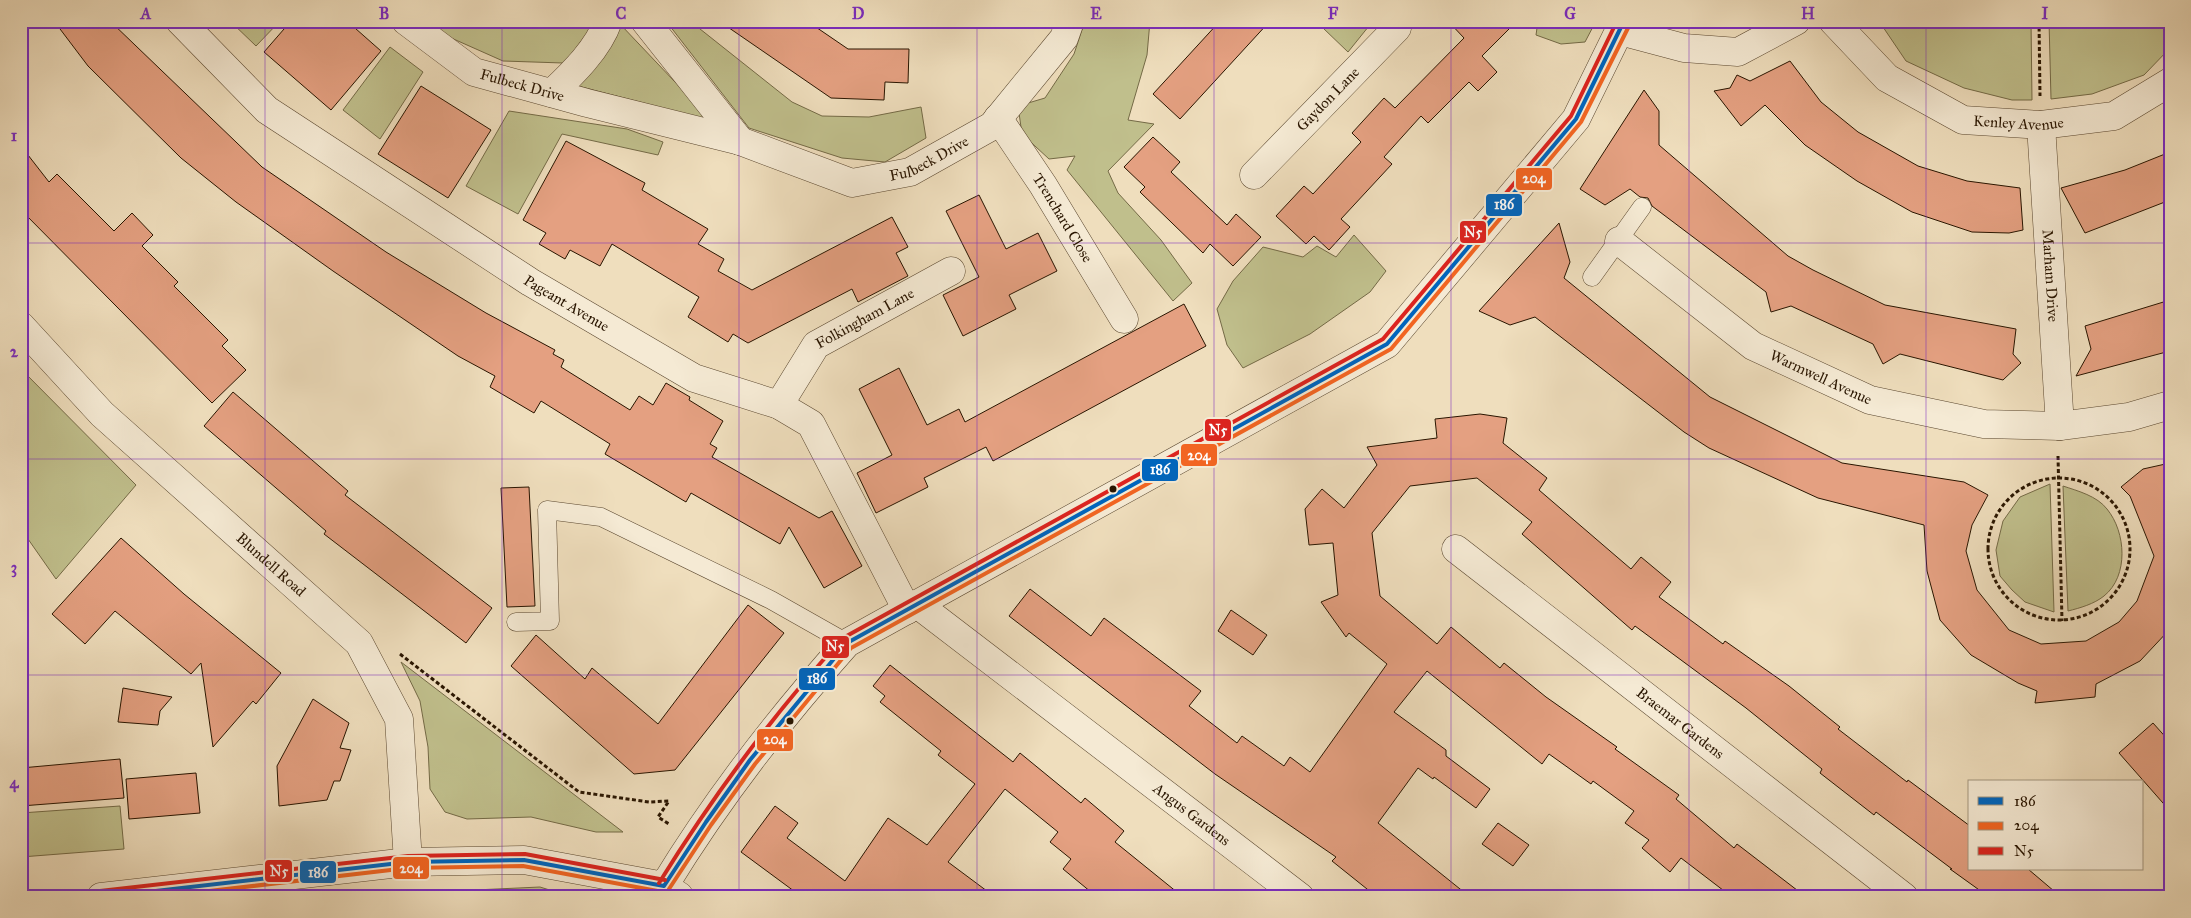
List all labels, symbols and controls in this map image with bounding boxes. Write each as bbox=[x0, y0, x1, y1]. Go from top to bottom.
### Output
text: A bbox=[140, 4, 152, 23]
text: B bbox=[379, 4, 389, 23]
text: C bbox=[616, 4, 627, 23]
text: D bbox=[852, 4, 865, 23]
text: E bbox=[1090, 4, 1102, 23]
text: F bbox=[1328, 4, 1339, 23]
text: G bbox=[1564, 4, 1576, 23]
text: H bbox=[1801, 4, 1815, 23]
text: I bbox=[2042, 4, 2049, 23]
street label: Gaydon Lane bbox=[1293, 63, 1363, 135]
street label: Fulbeck Drive bbox=[478, 65, 566, 105]
street label: Kenley Avenue bbox=[1973, 112, 2065, 134]
text: 1 bbox=[11, 126, 18, 145]
street label: Fulbeck Drive bbox=[888, 132, 972, 185]
line badge: 204 bbox=[1515, 167, 1553, 191]
street label: Trenchard Close bbox=[1029, 170, 1097, 266]
text: 204 bbox=[1523, 170, 1547, 188]
line badge: 186 bbox=[1485, 193, 1523, 217]
text: 186 bbox=[1494, 196, 1515, 213]
line badge: N5 bbox=[1459, 220, 1487, 244]
text: N5 bbox=[1464, 224, 1483, 241]
street label: Marham Drive bbox=[2039, 229, 2062, 322]
street label: Pageant Avenue bbox=[520, 271, 612, 335]
street label: Folkingham Lane bbox=[812, 284, 917, 353]
text: 2 bbox=[10, 342, 19, 361]
street label: Warmwell Avenue bbox=[1767, 346, 1875, 409]
line badge: N5 bbox=[1204, 418, 1232, 442]
text: N5 bbox=[1209, 422, 1228, 439]
line badge: 204 bbox=[1180, 443, 1218, 467]
text: 204 bbox=[1188, 447, 1212, 465]
line badge: 186 bbox=[1141, 458, 1179, 482]
text: 186 bbox=[1150, 461, 1171, 478]
unlabelled marker bbox=[1108, 484, 1118, 494]
street label: Blundell Road bbox=[233, 529, 310, 601]
text: 3 bbox=[11, 558, 17, 578]
line badge: N5 bbox=[821, 635, 850, 659]
text: N5 bbox=[826, 638, 845, 655]
line badge: 186 bbox=[798, 667, 836, 691]
text: 186 bbox=[807, 670, 828, 687]
street label: Braemar Gardens bbox=[1633, 684, 1728, 763]
unlabelled marker bbox=[785, 716, 795, 726]
line badge: 204 bbox=[756, 728, 794, 752]
text: 204 bbox=[764, 731, 788, 749]
text: 4 bbox=[10, 773, 20, 793]
street label: Angus Gardens bbox=[1149, 778, 1234, 849]
legend bbox=[1968, 780, 2144, 870]
text: 186 bbox=[2014, 792, 2037, 810]
text: 204 bbox=[2014, 816, 2039, 834]
text: N5 bbox=[2014, 842, 2034, 860]
line badge: 204 bbox=[392, 856, 430, 880]
line badge: N5 bbox=[264, 859, 293, 883]
line badge: 186 bbox=[299, 860, 337, 884]
text: 204 bbox=[400, 860, 424, 878]
text: N5 bbox=[270, 863, 289, 880]
text: 186 bbox=[308, 864, 329, 881]

